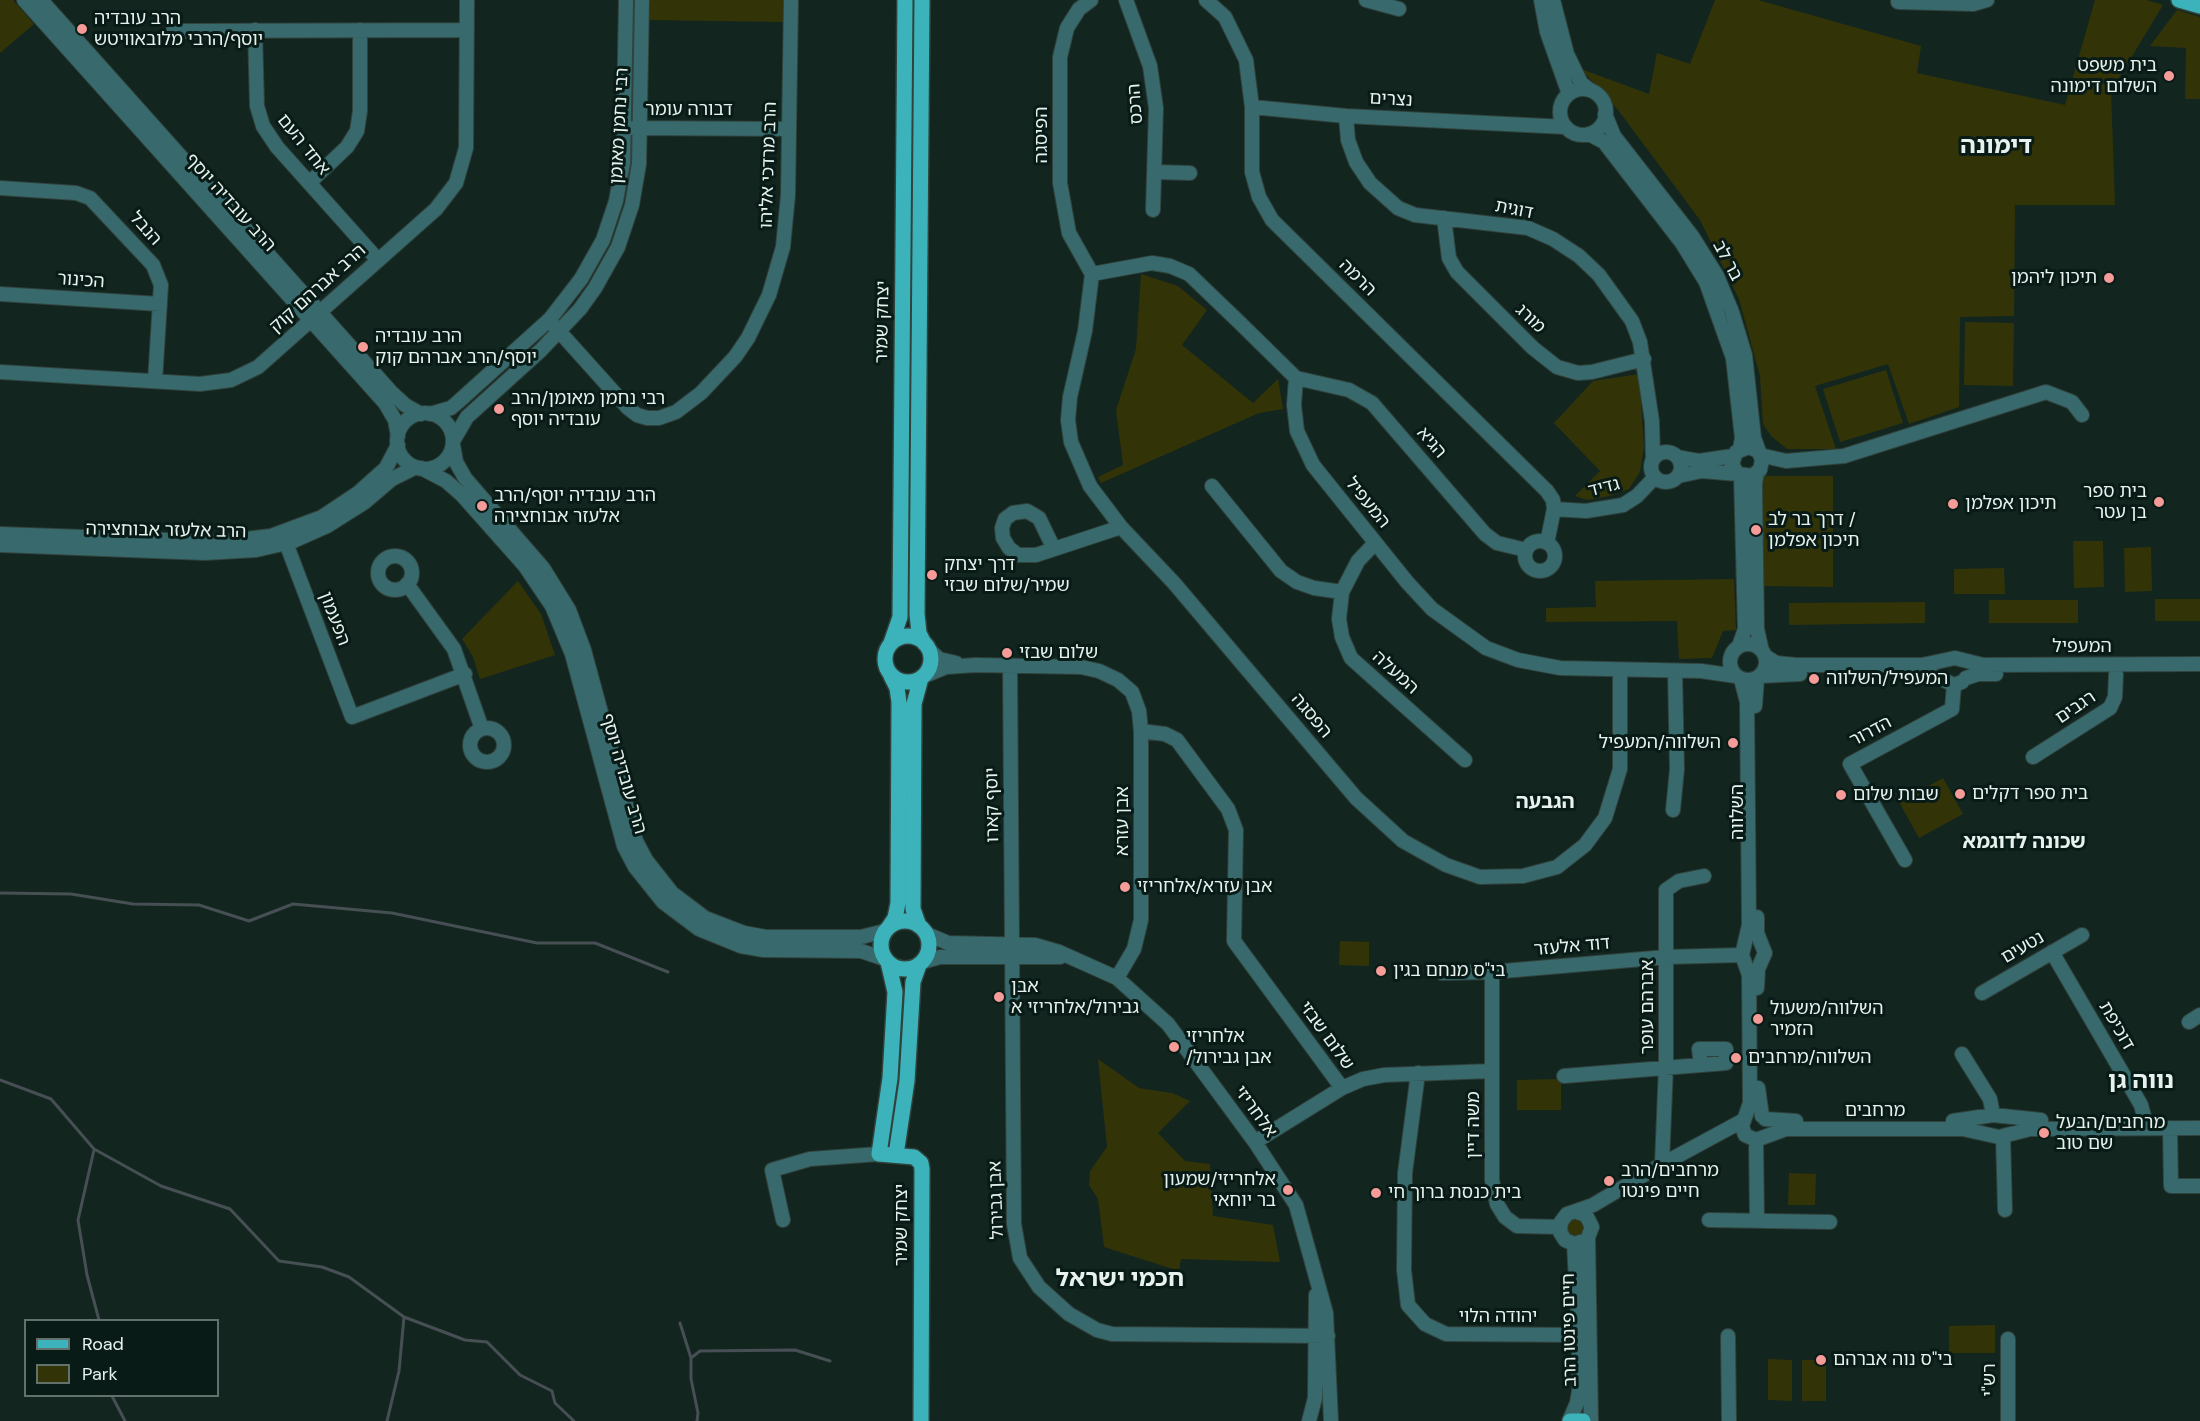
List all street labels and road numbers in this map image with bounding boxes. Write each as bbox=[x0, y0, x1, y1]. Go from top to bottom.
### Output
street label: רבי נחמן מאומן bbox=[606, 67, 634, 185]
street label: הרכס bbox=[1124, 83, 1148, 125]
street label: נצרים bbox=[1369, 88, 1413, 112]
street label: דבורה עומר bbox=[645, 99, 733, 121]
street label: הרב מרדכי אליהו bbox=[756, 101, 782, 229]
street label: הפיסגה bbox=[1031, 107, 1053, 163]
street label: אחד העם bbox=[272, 110, 334, 180]
street label: הרב עובדיה יוסף bbox=[180, 149, 280, 257]
street label: דוגית bbox=[1493, 196, 1535, 224]
street label: הנבל bbox=[124, 208, 166, 250]
street label: בר לב bbox=[1707, 237, 1747, 285]
street label: הרב אברהם קוק bbox=[265, 240, 371, 338]
street label: הרמה bbox=[1334, 255, 1380, 301]
street label: הכינור bbox=[57, 269, 105, 293]
street label: יצחק שמיר bbox=[871, 280, 895, 364]
street label: מורג bbox=[1510, 300, 1550, 338]
street label: הגיא bbox=[1412, 423, 1450, 463]
street label: המעפיל bbox=[1340, 473, 1394, 533]
street label: גדיד bbox=[1586, 474, 1622, 502]
street label: הרב אלעזר אבוחצירה bbox=[85, 519, 247, 543]
street label: הפעמון bbox=[314, 589, 354, 649]
street label: המעפיל bbox=[2052, 636, 2112, 658]
street label: המעלה bbox=[1368, 647, 1422, 699]
street label: רגבים bbox=[2052, 687, 2100, 729]
street label: הפסגה bbox=[1286, 689, 1336, 743]
street label: הרב עובדיה יוסף bbox=[595, 711, 651, 837]
street label: הדרור bbox=[1846, 712, 1896, 752]
street label: יוסף קארו bbox=[982, 767, 1004, 843]
street label: השלווה bbox=[1727, 784, 1749, 840]
street label: אבן עזרא bbox=[1112, 786, 1134, 856]
street label: נטעים bbox=[1998, 927, 2048, 969]
street label: דוד אלעזר bbox=[1533, 933, 1611, 961]
street label: אברהם עופר bbox=[1637, 960, 1659, 1054]
street label: שלום שבזי bbox=[1294, 998, 1358, 1074]
street label: דוכיפת bbox=[2094, 998, 2138, 1054]
street label: אלחריזי bbox=[1229, 1082, 1281, 1142]
street label: משה דיין bbox=[1463, 1091, 1485, 1159]
street label: מרחבים bbox=[1845, 1100, 1905, 1122]
street label: אבן גבירול bbox=[985, 1160, 1009, 1240]
street label: יצחק שמיר bbox=[891, 1184, 913, 1266]
street label: חיים פינטו הרב bbox=[1558, 1273, 1582, 1387]
street label: יהודה הלוי bbox=[1459, 1306, 1537, 1328]
street label: רש"י bbox=[1979, 1363, 2001, 1397]

